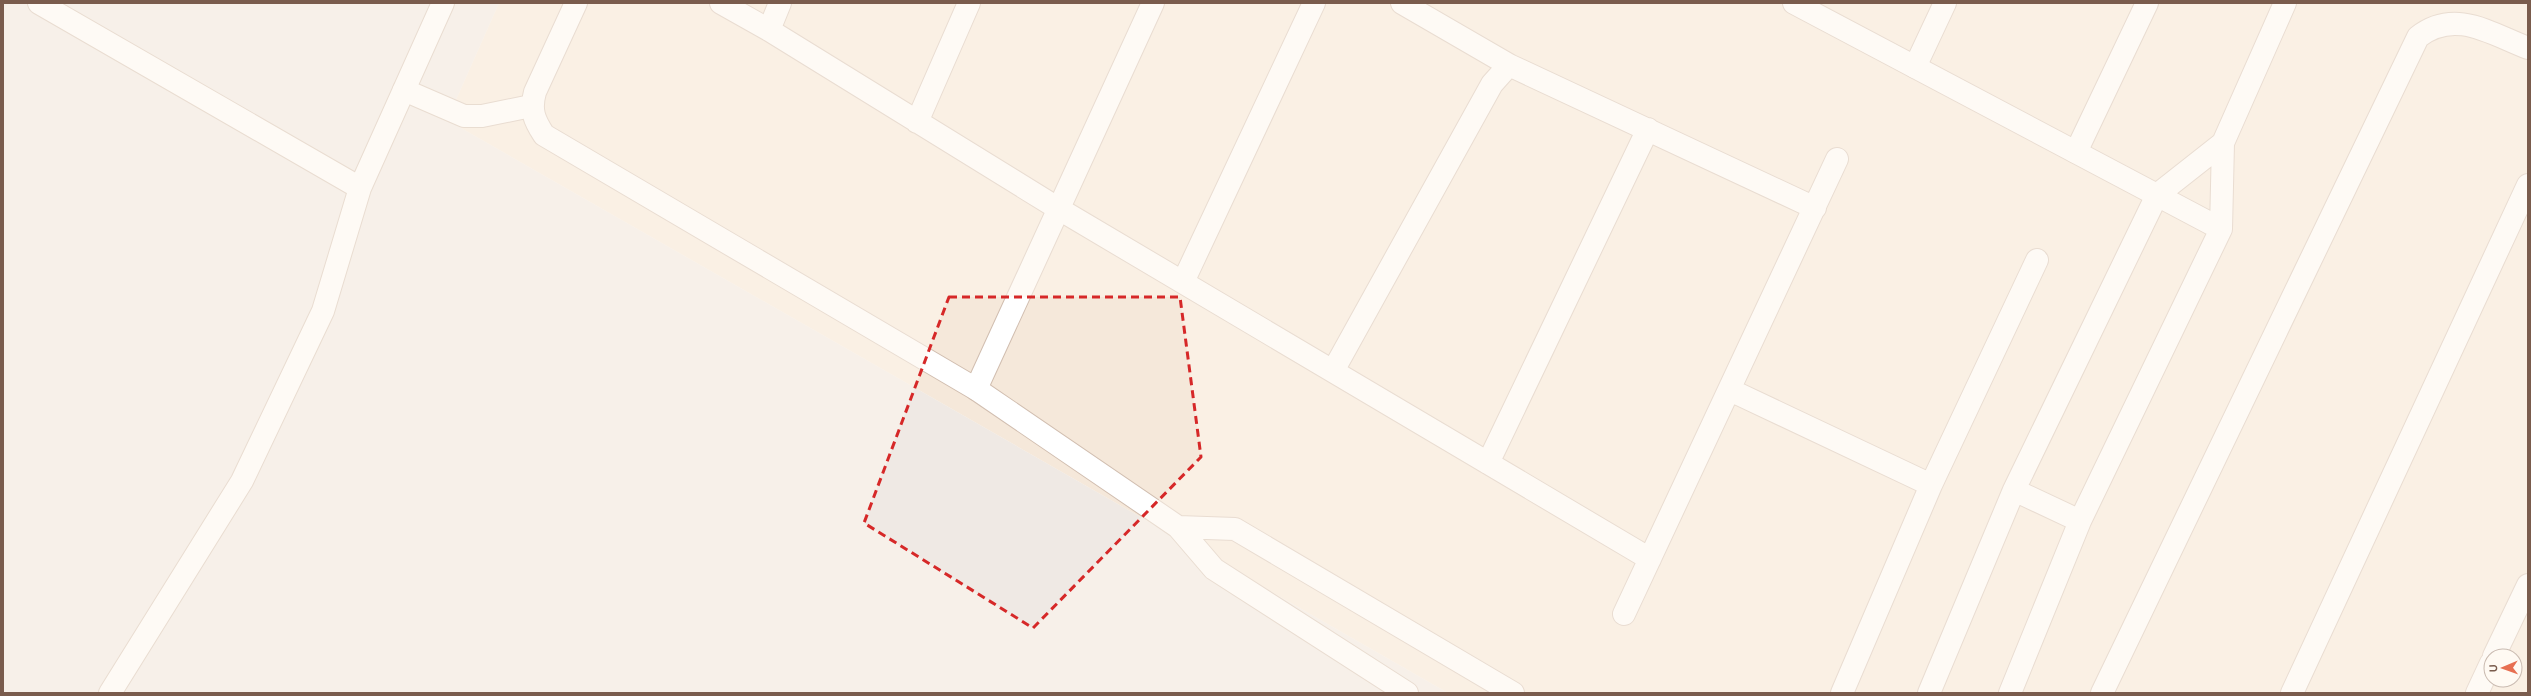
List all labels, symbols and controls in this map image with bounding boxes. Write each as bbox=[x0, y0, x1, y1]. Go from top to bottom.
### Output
north arrow bbox=[2483, 648, 2523, 688]
text: U bbox=[2487, 664, 2500, 672]

